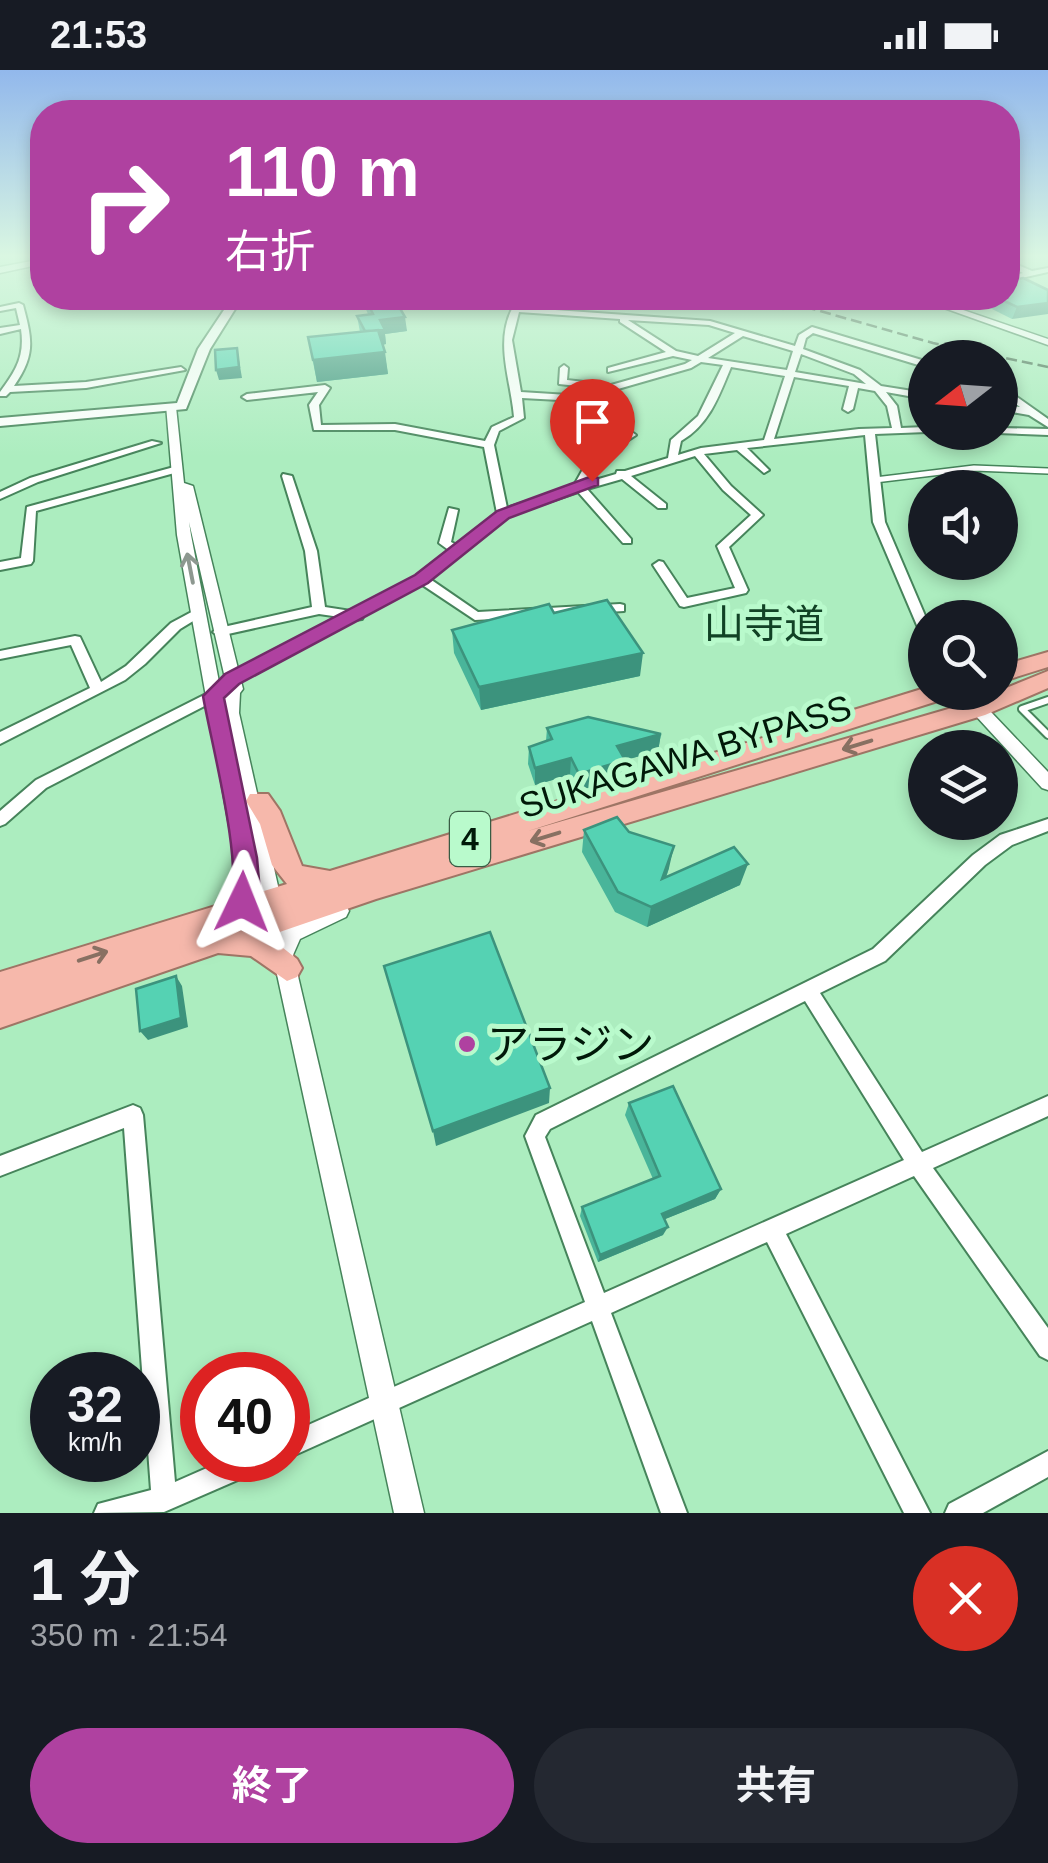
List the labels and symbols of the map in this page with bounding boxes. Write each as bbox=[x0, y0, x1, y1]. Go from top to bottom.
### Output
north arrow bbox=[908, 340, 1018, 450]
pin bbox=[550, 379, 635, 482]
one-way arrow bbox=[180, 553, 199, 585]
district label: 山寺道 bbox=[704, 602, 824, 646]
street label: SUKAGAWA BYPASS bbox=[514, 687, 856, 825]
one-way arrow bbox=[842, 737, 873, 755]
road number: 4 bbox=[450, 812, 490, 866]
one-way arrow bbox=[530, 829, 561, 847]
position arrow bbox=[190, 850, 294, 954]
one-way arrow bbox=[77, 946, 108, 964]
place label: アラジン bbox=[487, 1021, 654, 1068]
marker: アラジン bbox=[456, 1033, 478, 1055]
speed limit sign: 40 bbox=[180, 1352, 310, 1482]

